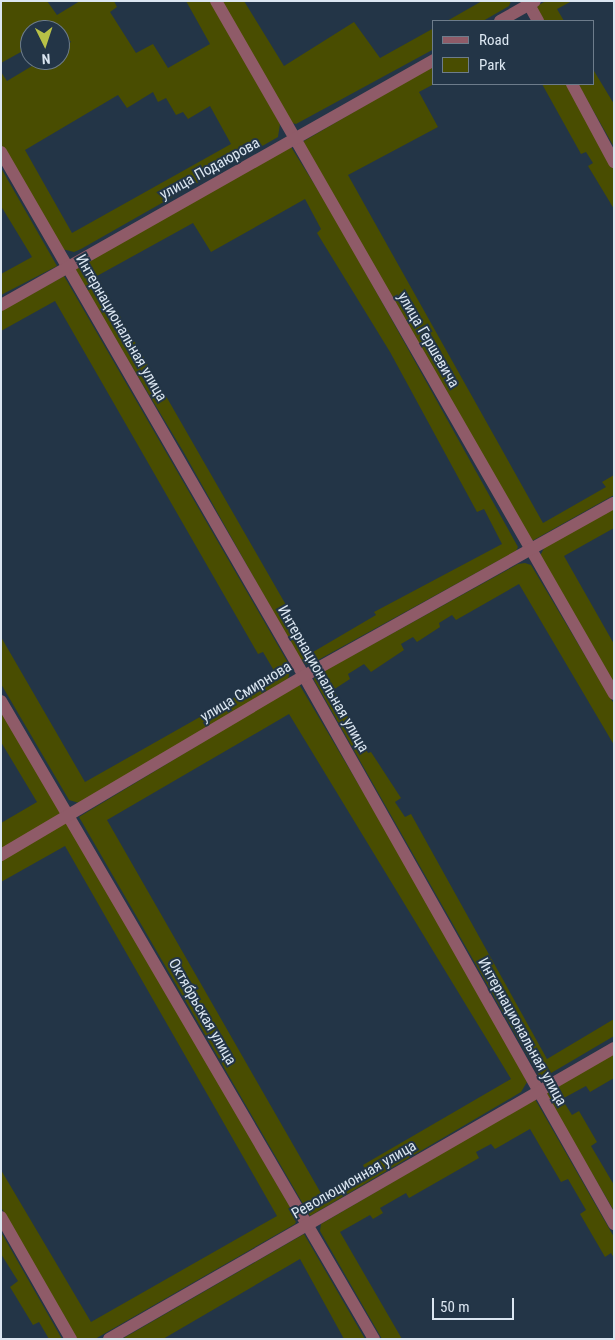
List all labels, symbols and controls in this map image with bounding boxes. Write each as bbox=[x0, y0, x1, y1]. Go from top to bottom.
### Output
north arrow bbox=[20, 20, 70, 70]
legend bbox=[432, 20, 595, 85]
text: Road bbox=[479, 31, 509, 49]
text: N bbox=[41, 51, 51, 67]
text: Park bbox=[479, 56, 506, 74]
street label: улица Подаюрова bbox=[157, 134, 263, 204]
street label: Интернациональная улица bbox=[72, 251, 170, 405]
street label: улица Гершевича bbox=[393, 289, 463, 391]
street label: Интернациональная улица bbox=[274, 602, 372, 756]
street label: улица Смирнова bbox=[197, 658, 295, 726]
street label: Интернациональная улица bbox=[474, 955, 570, 1109]
street label: Октябрьская улица bbox=[164, 956, 240, 1068]
street label: Революционная улица bbox=[288, 1137, 420, 1223]
scale bar bbox=[435, 1288, 518, 1320]
text: 50 m bbox=[440, 1298, 470, 1316]

